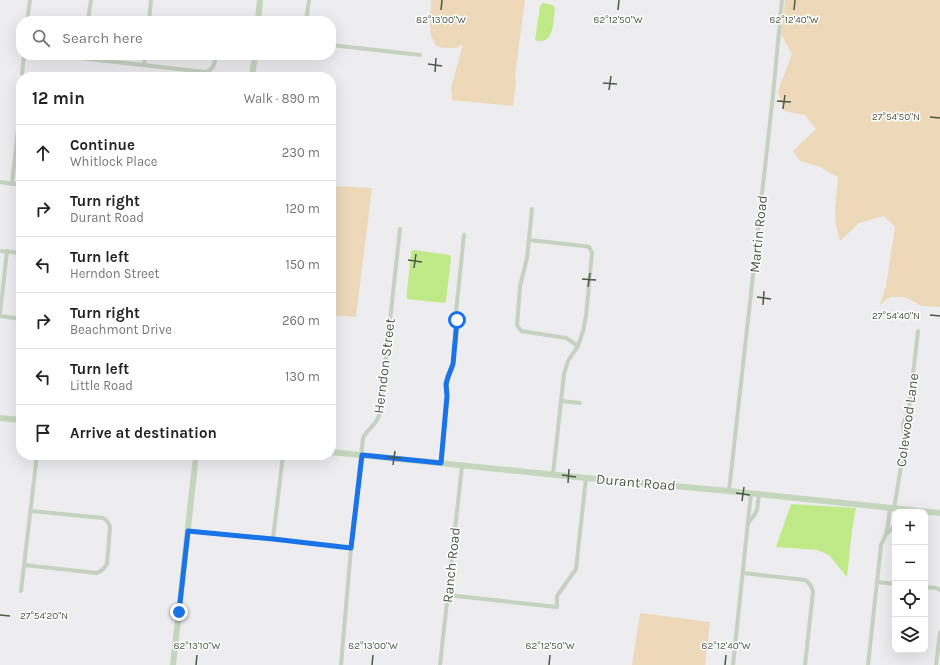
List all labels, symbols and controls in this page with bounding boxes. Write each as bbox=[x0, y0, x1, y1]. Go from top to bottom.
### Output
text: 82°13'00"W bbox=[416, 14, 466, 26]
text: 82°12'50"W bbox=[593, 14, 643, 26]
text: 82°12'40"W bbox=[769, 14, 819, 26]
search box bbox=[16, 16, 336, 60]
icon: search bbox=[30, 27, 52, 49]
text: Search here bbox=[62, 29, 143, 47]
text: 12 min bbox=[32, 88, 85, 108]
text: Walk · 890 m bbox=[244, 91, 320, 106]
text: 27°54'50"N bbox=[872, 111, 920, 123]
text: Continue bbox=[70, 136, 135, 154]
icon: ahead bbox=[32, 142, 54, 164]
text: 230 m bbox=[282, 145, 320, 160]
text: Whitlock Place bbox=[70, 154, 157, 169]
text: Turn right bbox=[70, 192, 140, 210]
street label: Martin Road bbox=[746, 194, 771, 274]
icon: right bbox=[32, 198, 54, 220]
text: 120 m bbox=[285, 201, 320, 216]
text: Durant Road bbox=[70, 210, 144, 225]
text: Turn left bbox=[70, 248, 129, 266]
icon: left bbox=[32, 254, 54, 276]
text: 150 m bbox=[285, 257, 320, 272]
text: Herndon Street bbox=[70, 266, 159, 281]
text: Turn right bbox=[70, 304, 140, 322]
icon: right bbox=[32, 310, 54, 332]
text: 27°54'40"N bbox=[872, 310, 920, 322]
route start bbox=[448, 311, 466, 329]
text: 260 m bbox=[282, 313, 320, 328]
street label: Herndon Street bbox=[370, 317, 399, 415]
text: Beachmont Drive bbox=[70, 322, 172, 337]
text: Turn left bbox=[70, 360, 129, 378]
icon: left bbox=[32, 366, 54, 388]
text: 130 m bbox=[285, 369, 320, 384]
street label: Colewood Lane bbox=[893, 372, 922, 468]
text: Little Road bbox=[70, 378, 133, 393]
icon: arrive bbox=[32, 422, 54, 444]
text: Arrive at destination bbox=[70, 424, 217, 442]
street label: Durant Road bbox=[595, 471, 676, 494]
map controls bbox=[892, 509, 928, 653]
button: + bbox=[892, 509, 928, 545]
street label: Ranch Road bbox=[439, 526, 464, 604]
button: − bbox=[892, 545, 928, 581]
button: locate bbox=[892, 581, 928, 617]
route end bbox=[170, 603, 188, 621]
text: 27°54'20"N bbox=[20, 610, 68, 622]
button: layers bbox=[892, 617, 928, 653]
text: 82°13'10"W bbox=[173, 640, 221, 652]
text: 82°13'00"W bbox=[348, 640, 398, 652]
text: 82°12'50"W bbox=[525, 640, 575, 652]
text: 82°12'40"W bbox=[701, 640, 751, 652]

